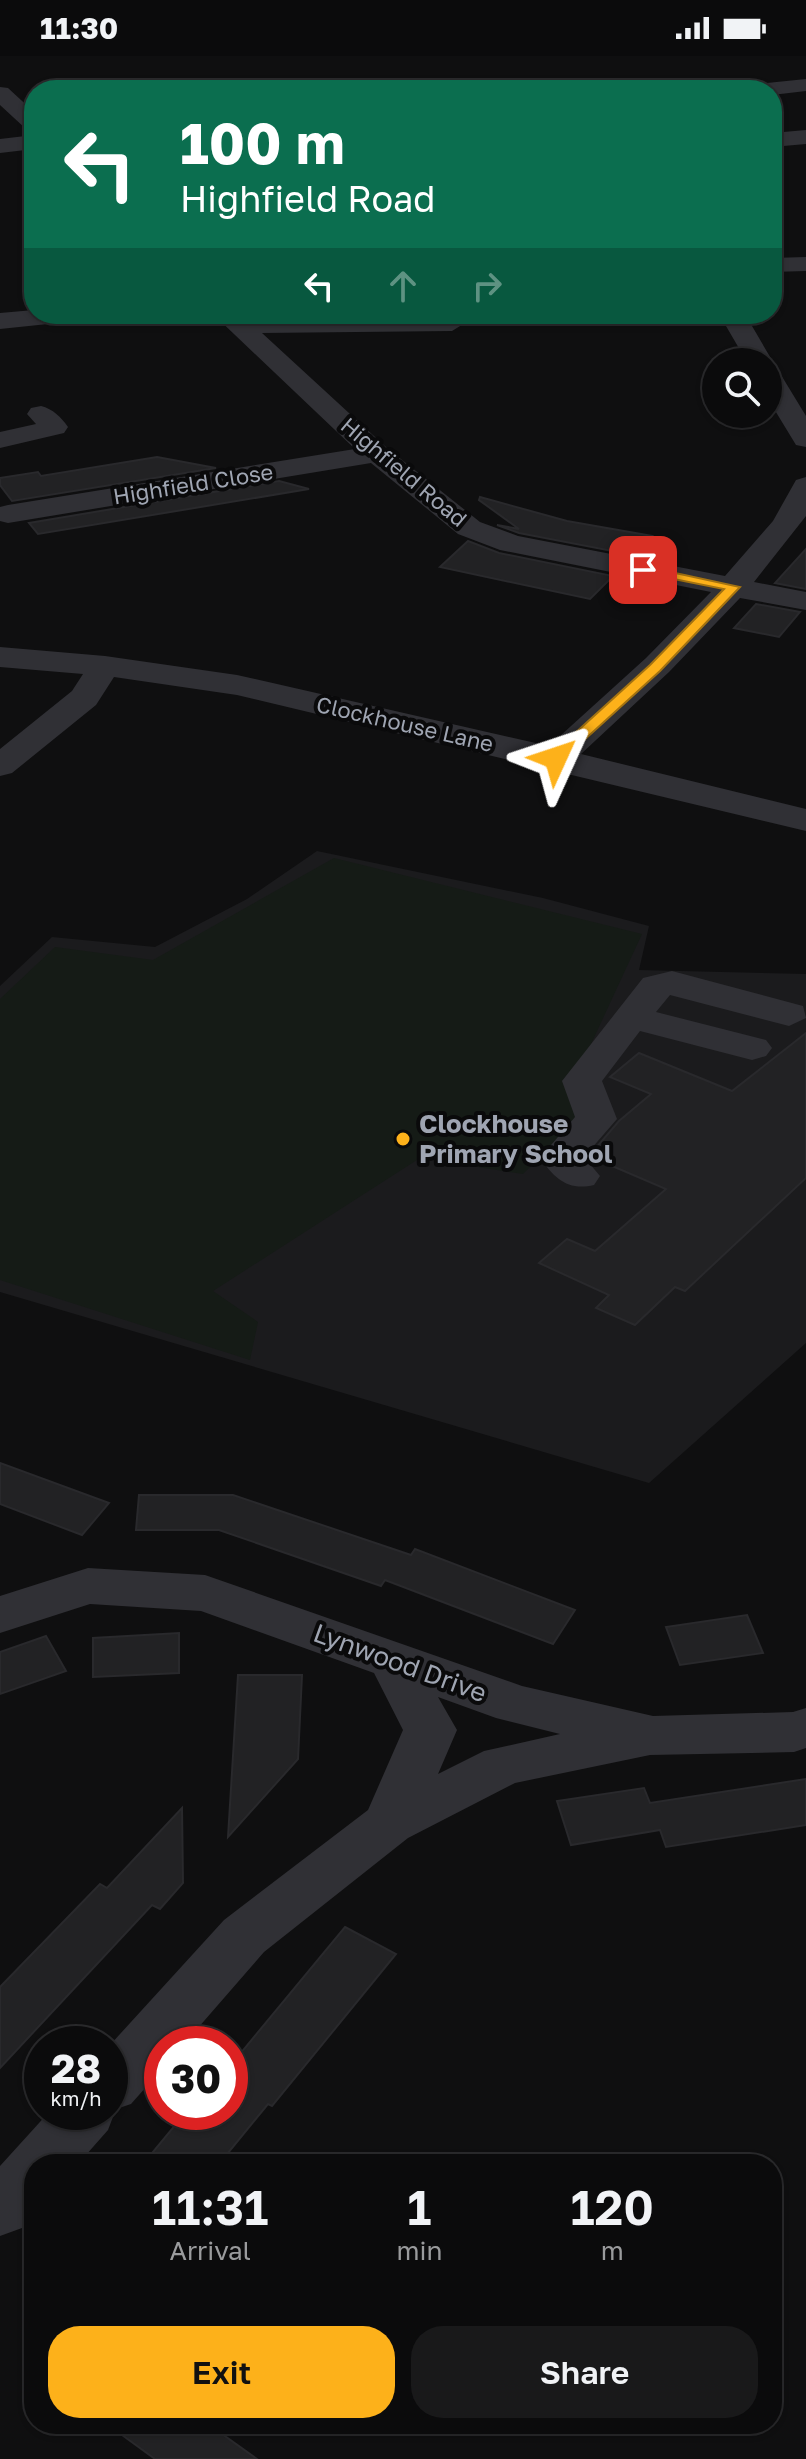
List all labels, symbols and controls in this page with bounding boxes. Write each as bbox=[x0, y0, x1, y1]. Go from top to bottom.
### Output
text: 11:30 bbox=[40, 10, 118, 46]
text: 100 m bbox=[180, 109, 345, 176]
icon: left bbox=[48, 112, 152, 216]
text: Highfield Road bbox=[180, 177, 435, 220]
icon: left bbox=[297, 264, 341, 308]
icon: ahead bbox=[381, 264, 425, 308]
icon: right bbox=[465, 264, 509, 308]
map controls bbox=[702, 348, 782, 428]
button: search bbox=[702, 348, 782, 428]
street label: Highfield Road bbox=[336, 411, 473, 532]
street label: Highfield Close bbox=[111, 458, 275, 509]
pin bbox=[609, 536, 677, 604]
icon: arrive bbox=[621, 548, 665, 592]
street label: Clockhouse Lane bbox=[314, 690, 496, 757]
position arrow bbox=[514, 716, 598, 800]
place label: Clockhouse Primary School bbox=[419, 1108, 613, 1169]
marker: Clockhouse Primary School bbox=[394, 1130, 412, 1148]
street label: Lynwood Drive bbox=[309, 1617, 491, 1708]
speed limit sign: 30 bbox=[144, 2026, 248, 2130]
text: 28 bbox=[51, 2044, 101, 2092]
text: km/h bbox=[51, 2086, 101, 2110]
text: 11:31 bbox=[152, 2178, 268, 2236]
text: 1 bbox=[407, 2178, 432, 2236]
text: 120 bbox=[570, 2178, 654, 2236]
text: Arrival bbox=[169, 2235, 251, 2266]
text: min bbox=[396, 2235, 442, 2266]
text: m bbox=[601, 2235, 624, 2266]
button: Exit bbox=[48, 2326, 395, 2418]
button: Share bbox=[411, 2326, 758, 2418]

